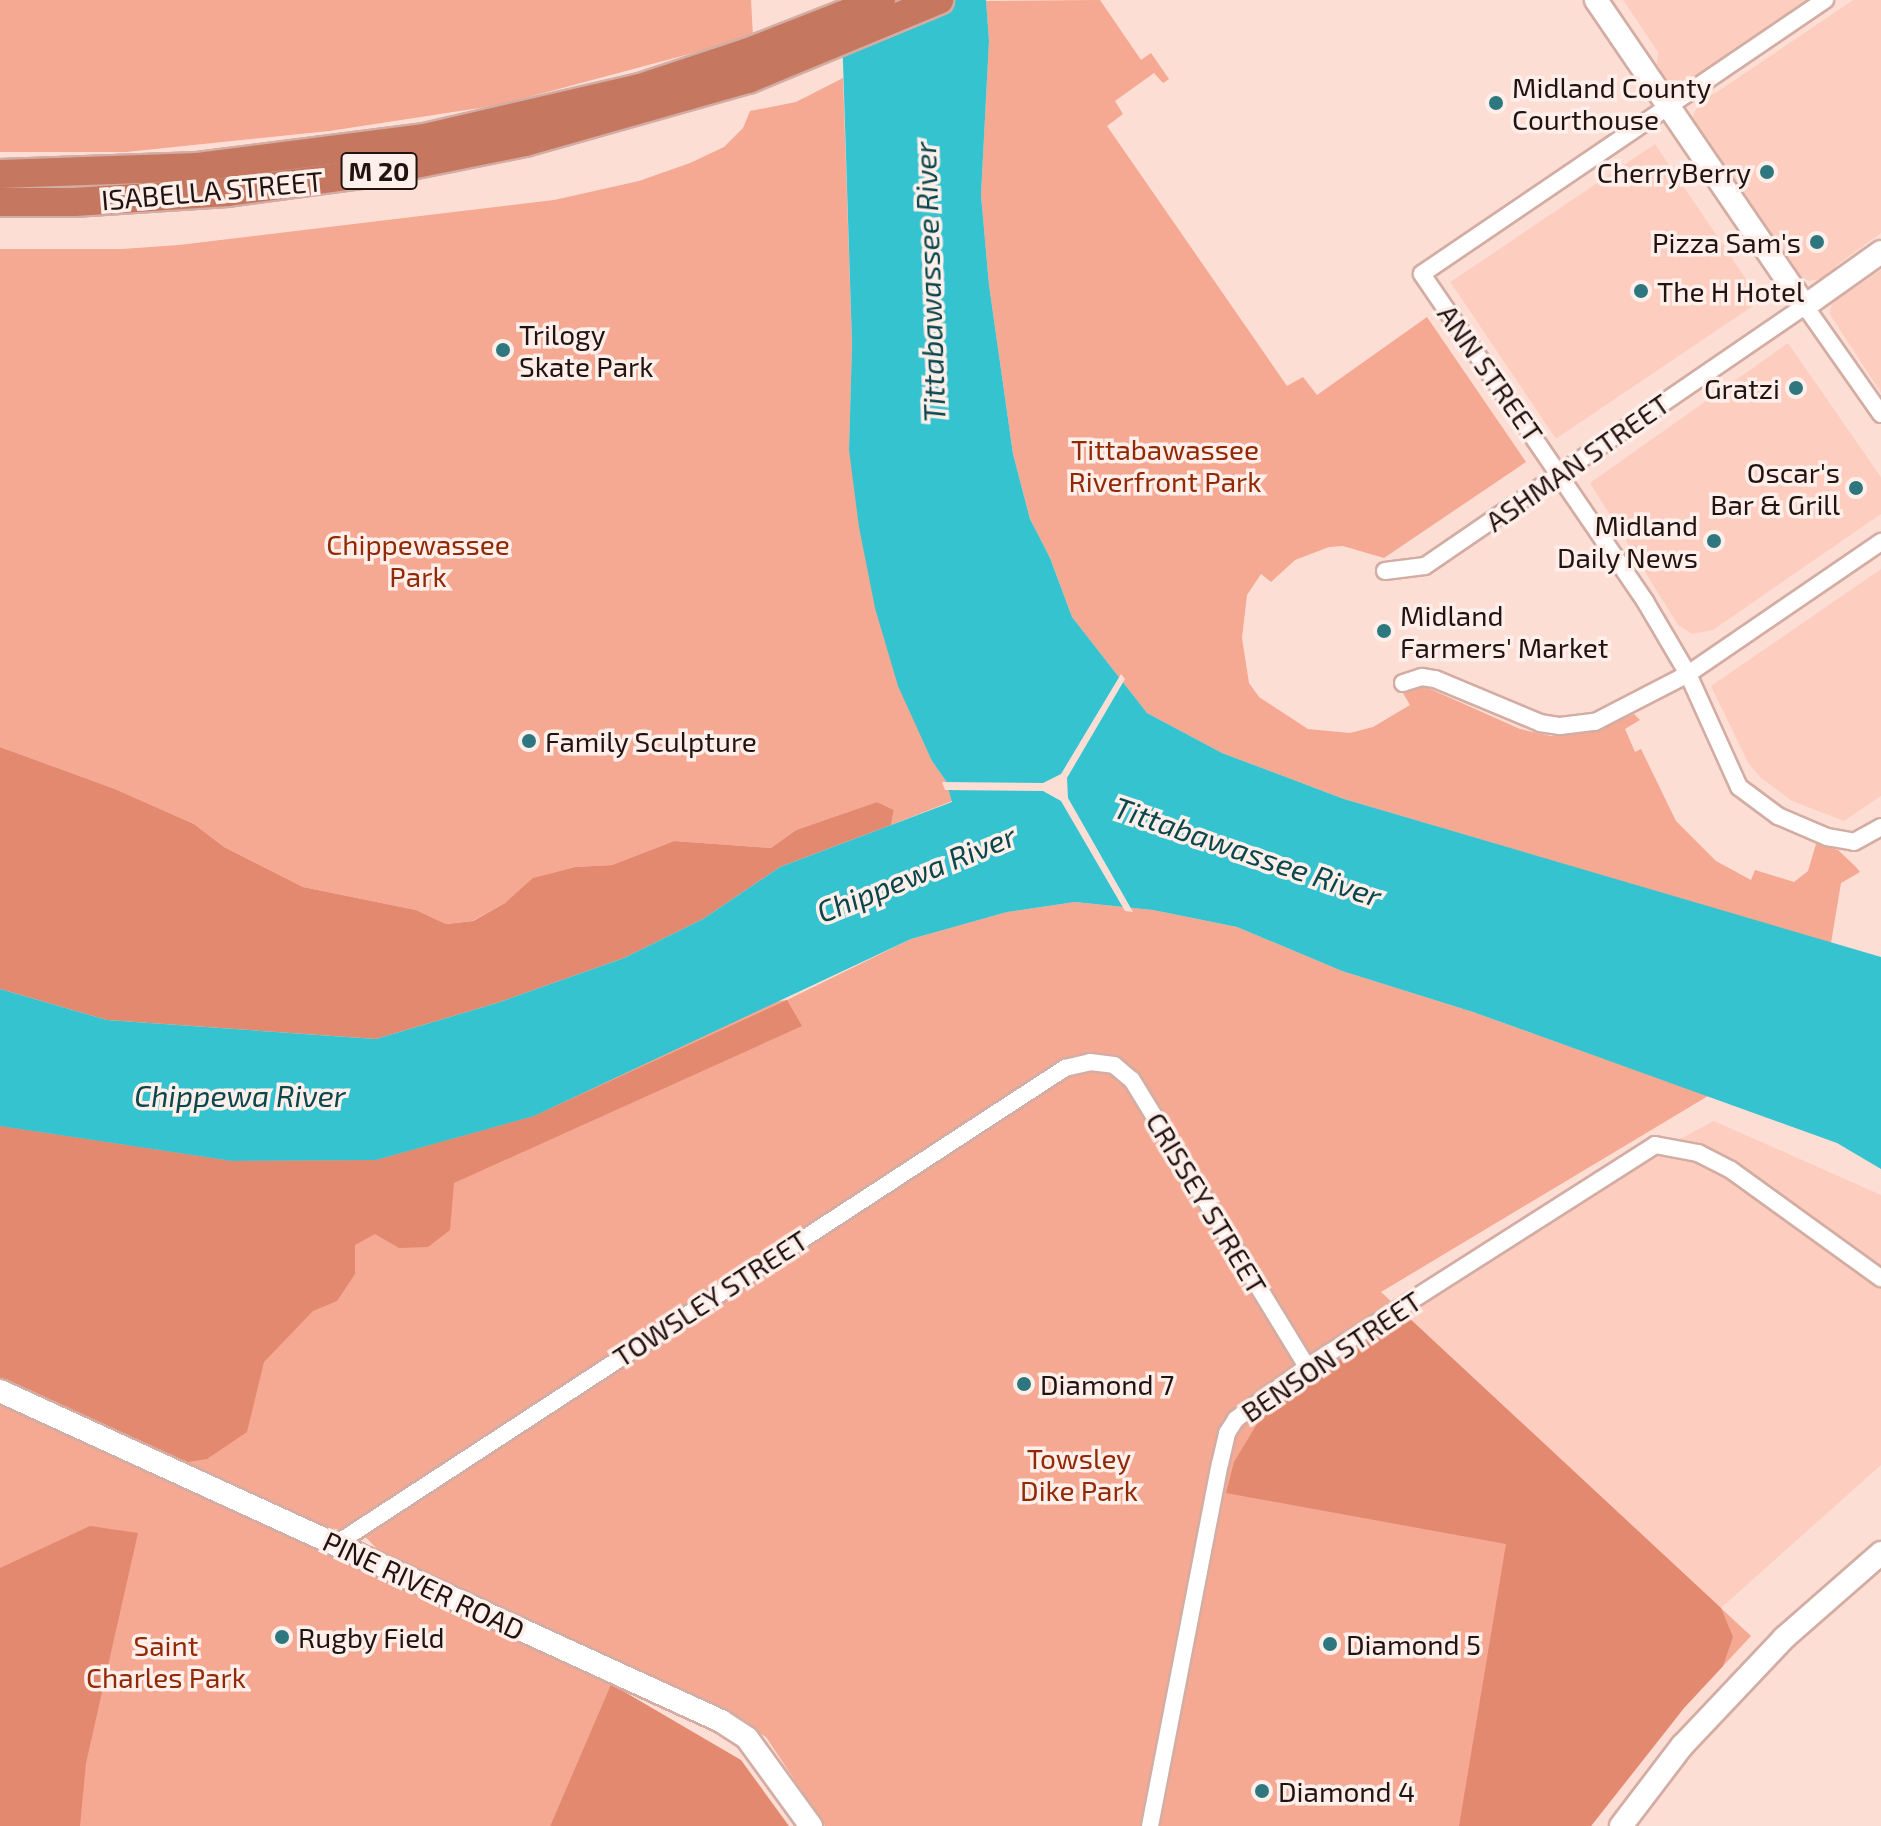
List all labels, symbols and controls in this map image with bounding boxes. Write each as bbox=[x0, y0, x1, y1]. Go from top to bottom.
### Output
place label: Midland County Courthouse bbox=[1512, 70, 1711, 136]
marker: Midland County Courthouse bbox=[1487, 94, 1505, 112]
water label: Tittabawassee River bbox=[906, 141, 952, 423]
road number: M 20 bbox=[339, 149, 419, 193]
place label: CherryBerry bbox=[1597, 155, 1751, 189]
marker: CherryBerry bbox=[1758, 163, 1776, 181]
street label: ISABELLA STREET bbox=[100, 164, 324, 216]
place label: Pizza Sam's bbox=[1652, 225, 1801, 259]
marker: Pizza Sam's bbox=[1808, 233, 1826, 251]
place label: The H Hotel bbox=[1657, 274, 1804, 308]
marker: The H Hotel bbox=[1632, 282, 1650, 300]
street label: ANN STREET bbox=[1431, 298, 1551, 448]
place label: Trilogy Skate Park bbox=[519, 317, 654, 383]
marker: Trilogy Skate Park bbox=[494, 341, 512, 359]
place label: Gratzi bbox=[1704, 371, 1780, 405]
marker: Gratzi bbox=[1787, 379, 1805, 397]
street label: ASHMAN STREET bbox=[1479, 386, 1675, 538]
park label: Tittabawassee Riverfront Park bbox=[1068, 432, 1262, 498]
place label: Oscar's Bar & Grill bbox=[1710, 455, 1840, 521]
marker: Oscar's Bar & Grill bbox=[1847, 479, 1865, 497]
place label: Midland Daily News bbox=[1556, 508, 1698, 574]
park label: Chippewassee Park bbox=[326, 527, 510, 593]
marker: Midland Daily News bbox=[1705, 532, 1723, 550]
place label: Midland Farmers' Market bbox=[1400, 598, 1609, 664]
marker: Midland Farmers' Market bbox=[1375, 622, 1393, 640]
place label: Family Sculpture bbox=[545, 724, 757, 758]
marker: Family Sculpture bbox=[520, 732, 538, 750]
water label: Tittabawassee River bbox=[1109, 788, 1387, 914]
water label: Chippewa River bbox=[811, 817, 1021, 929]
water label: Chippewa River bbox=[134, 1077, 346, 1113]
street label: CRISSEY STREET bbox=[1139, 1106, 1275, 1300]
street label: TOWSLEY STREET bbox=[606, 1222, 814, 1374]
street label: BENSON STREET bbox=[1235, 1283, 1427, 1429]
place label: Diamond 7 bbox=[1040, 1367, 1174, 1401]
marker: Diamond 7 bbox=[1015, 1375, 1033, 1393]
park label: Towsley Dike Park bbox=[1020, 1441, 1138, 1507]
street label: PINE RIVER ROAD bbox=[318, 1524, 530, 1646]
place label: Rugby Field bbox=[298, 1620, 445, 1654]
place label: Diamond 5 bbox=[1346, 1627, 1481, 1661]
park label: Saint Charles Park bbox=[86, 1628, 246, 1694]
marker: Rugby Field bbox=[273, 1628, 291, 1646]
marker: Diamond 5 bbox=[1321, 1635, 1339, 1653]
place label: Diamond 4 bbox=[1278, 1774, 1415, 1808]
marker: Diamond 4 bbox=[1253, 1782, 1271, 1800]

